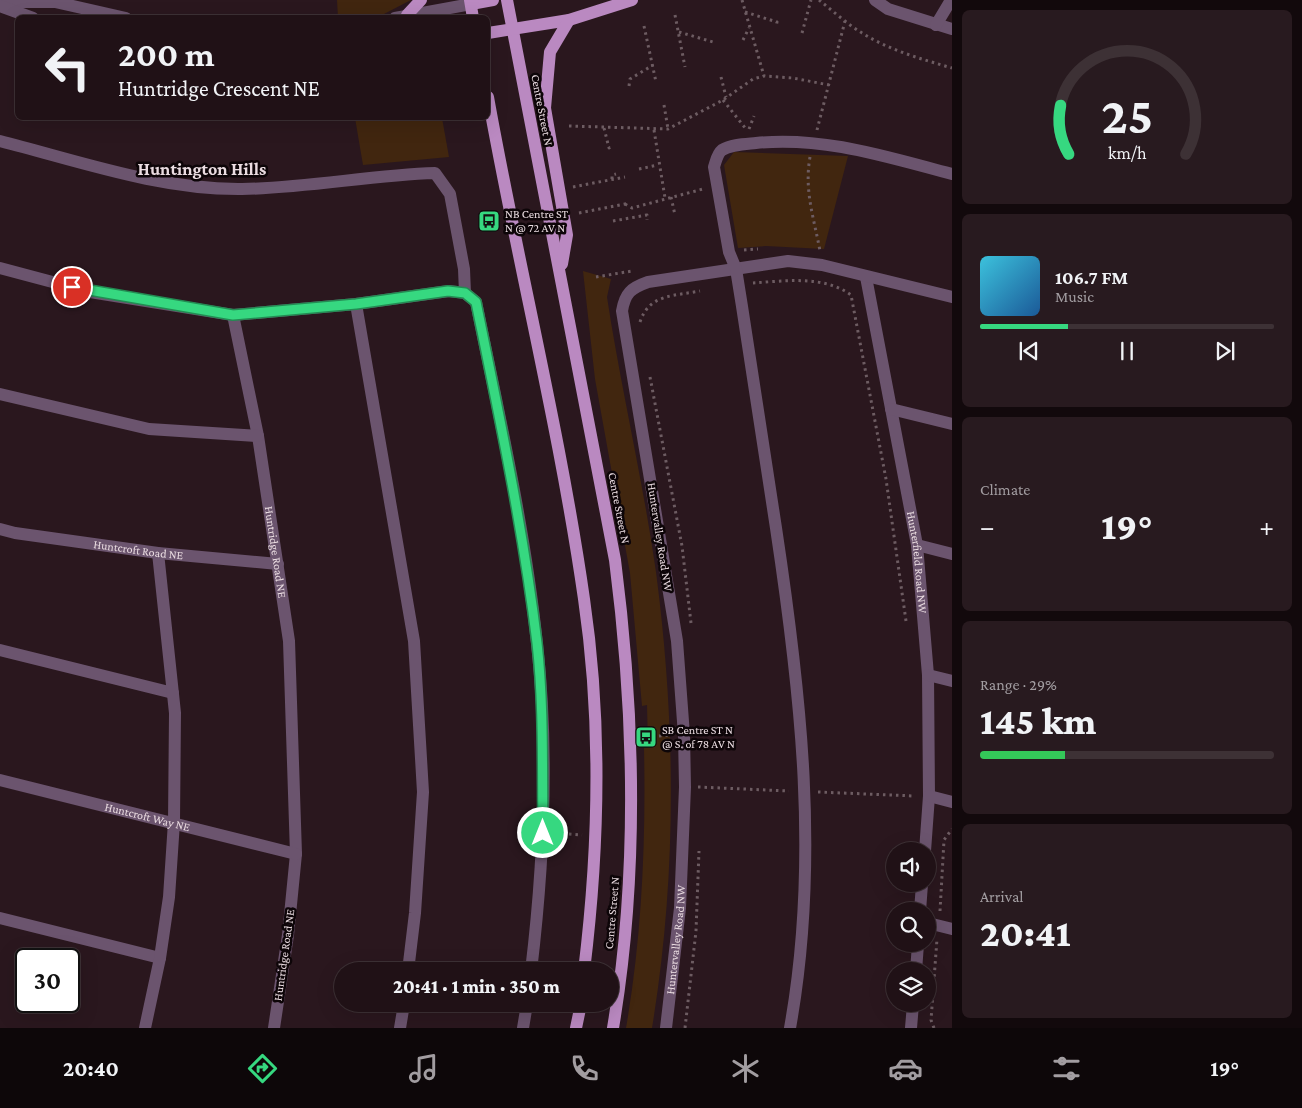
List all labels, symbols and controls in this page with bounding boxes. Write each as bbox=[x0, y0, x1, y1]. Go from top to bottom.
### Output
icon: left bbox=[35, 35, 100, 100]
text: 200 m bbox=[118, 35, 215, 74]
street label: Centre Street N bbox=[528, 73, 556, 147]
text: Huntridge Crescent NE bbox=[118, 76, 320, 101]
text: 25 bbox=[1101, 86, 1153, 144]
text: km/h bbox=[1108, 143, 1147, 163]
district label: Huntington Hills bbox=[138, 159, 266, 179]
place label: NB Centre ST N @ 72 AV N bbox=[505, 207, 569, 235]
bus stop icon: NB Centre ST N @ 72 AV N bbox=[477, 209, 501, 233]
pin bbox=[51, 266, 93, 308]
text: 106.7 FM bbox=[1055, 267, 1128, 288]
icon: arrive bbox=[58, 273, 86, 301]
text: Music bbox=[1055, 288, 1094, 305]
icon: previous bbox=[1015, 337, 1043, 365]
icon: pause bbox=[1113, 337, 1141, 365]
icon: next bbox=[1211, 337, 1239, 365]
street label: Centre Street N bbox=[605, 471, 633, 545]
text: Climate bbox=[980, 481, 1030, 498]
street label: Huntervalley Road NW bbox=[644, 482, 676, 592]
street label: Huntridge Road NE bbox=[262, 505, 289, 599]
text: 19° bbox=[1101, 505, 1153, 547]
street label: Hunterfield Road NW bbox=[904, 510, 930, 614]
text: − bbox=[980, 511, 995, 542]
text: + bbox=[1259, 511, 1274, 542]
street label: Huntcroft Road NE bbox=[93, 537, 184, 562]
text: Range · 29% bbox=[980, 676, 1057, 693]
text: 145 km bbox=[980, 700, 1096, 742]
place label: SB Centre ST N @ S. of 78 AV N bbox=[662, 723, 735, 751]
bus stop icon: SB Centre ST N @ S. of 78 AV N bbox=[634, 725, 658, 749]
street label: Huntcroft Way NE bbox=[103, 799, 192, 834]
position arrow bbox=[516, 806, 568, 858]
map controls bbox=[886, 842, 936, 1012]
button: sound bbox=[886, 842, 936, 892]
street label: Centre Street N bbox=[602, 876, 622, 950]
street label: Huntervalley Road NW bbox=[663, 885, 688, 995]
text: Arrival bbox=[980, 888, 1024, 905]
button: search bbox=[886, 902, 936, 952]
street label: Huntridge Road NE bbox=[271, 908, 297, 1002]
text: 20:41 bbox=[980, 912, 1071, 954]
speed limit sign: 30 bbox=[15, 948, 80, 1013]
button: layers bbox=[886, 962, 936, 1012]
text: 20:41 · 1 min · 350 m bbox=[393, 976, 560, 997]
icon: directions bbox=[245, 1051, 280, 1086]
icon: music bbox=[406, 1051, 441, 1086]
icon: phone bbox=[567, 1051, 602, 1086]
icon: climate bbox=[728, 1051, 763, 1086]
icon: car bbox=[888, 1051, 923, 1086]
icon: filters bbox=[1049, 1051, 1084, 1086]
text: 20:40 bbox=[63, 1056, 119, 1081]
text: 19° bbox=[1210, 1056, 1239, 1081]

